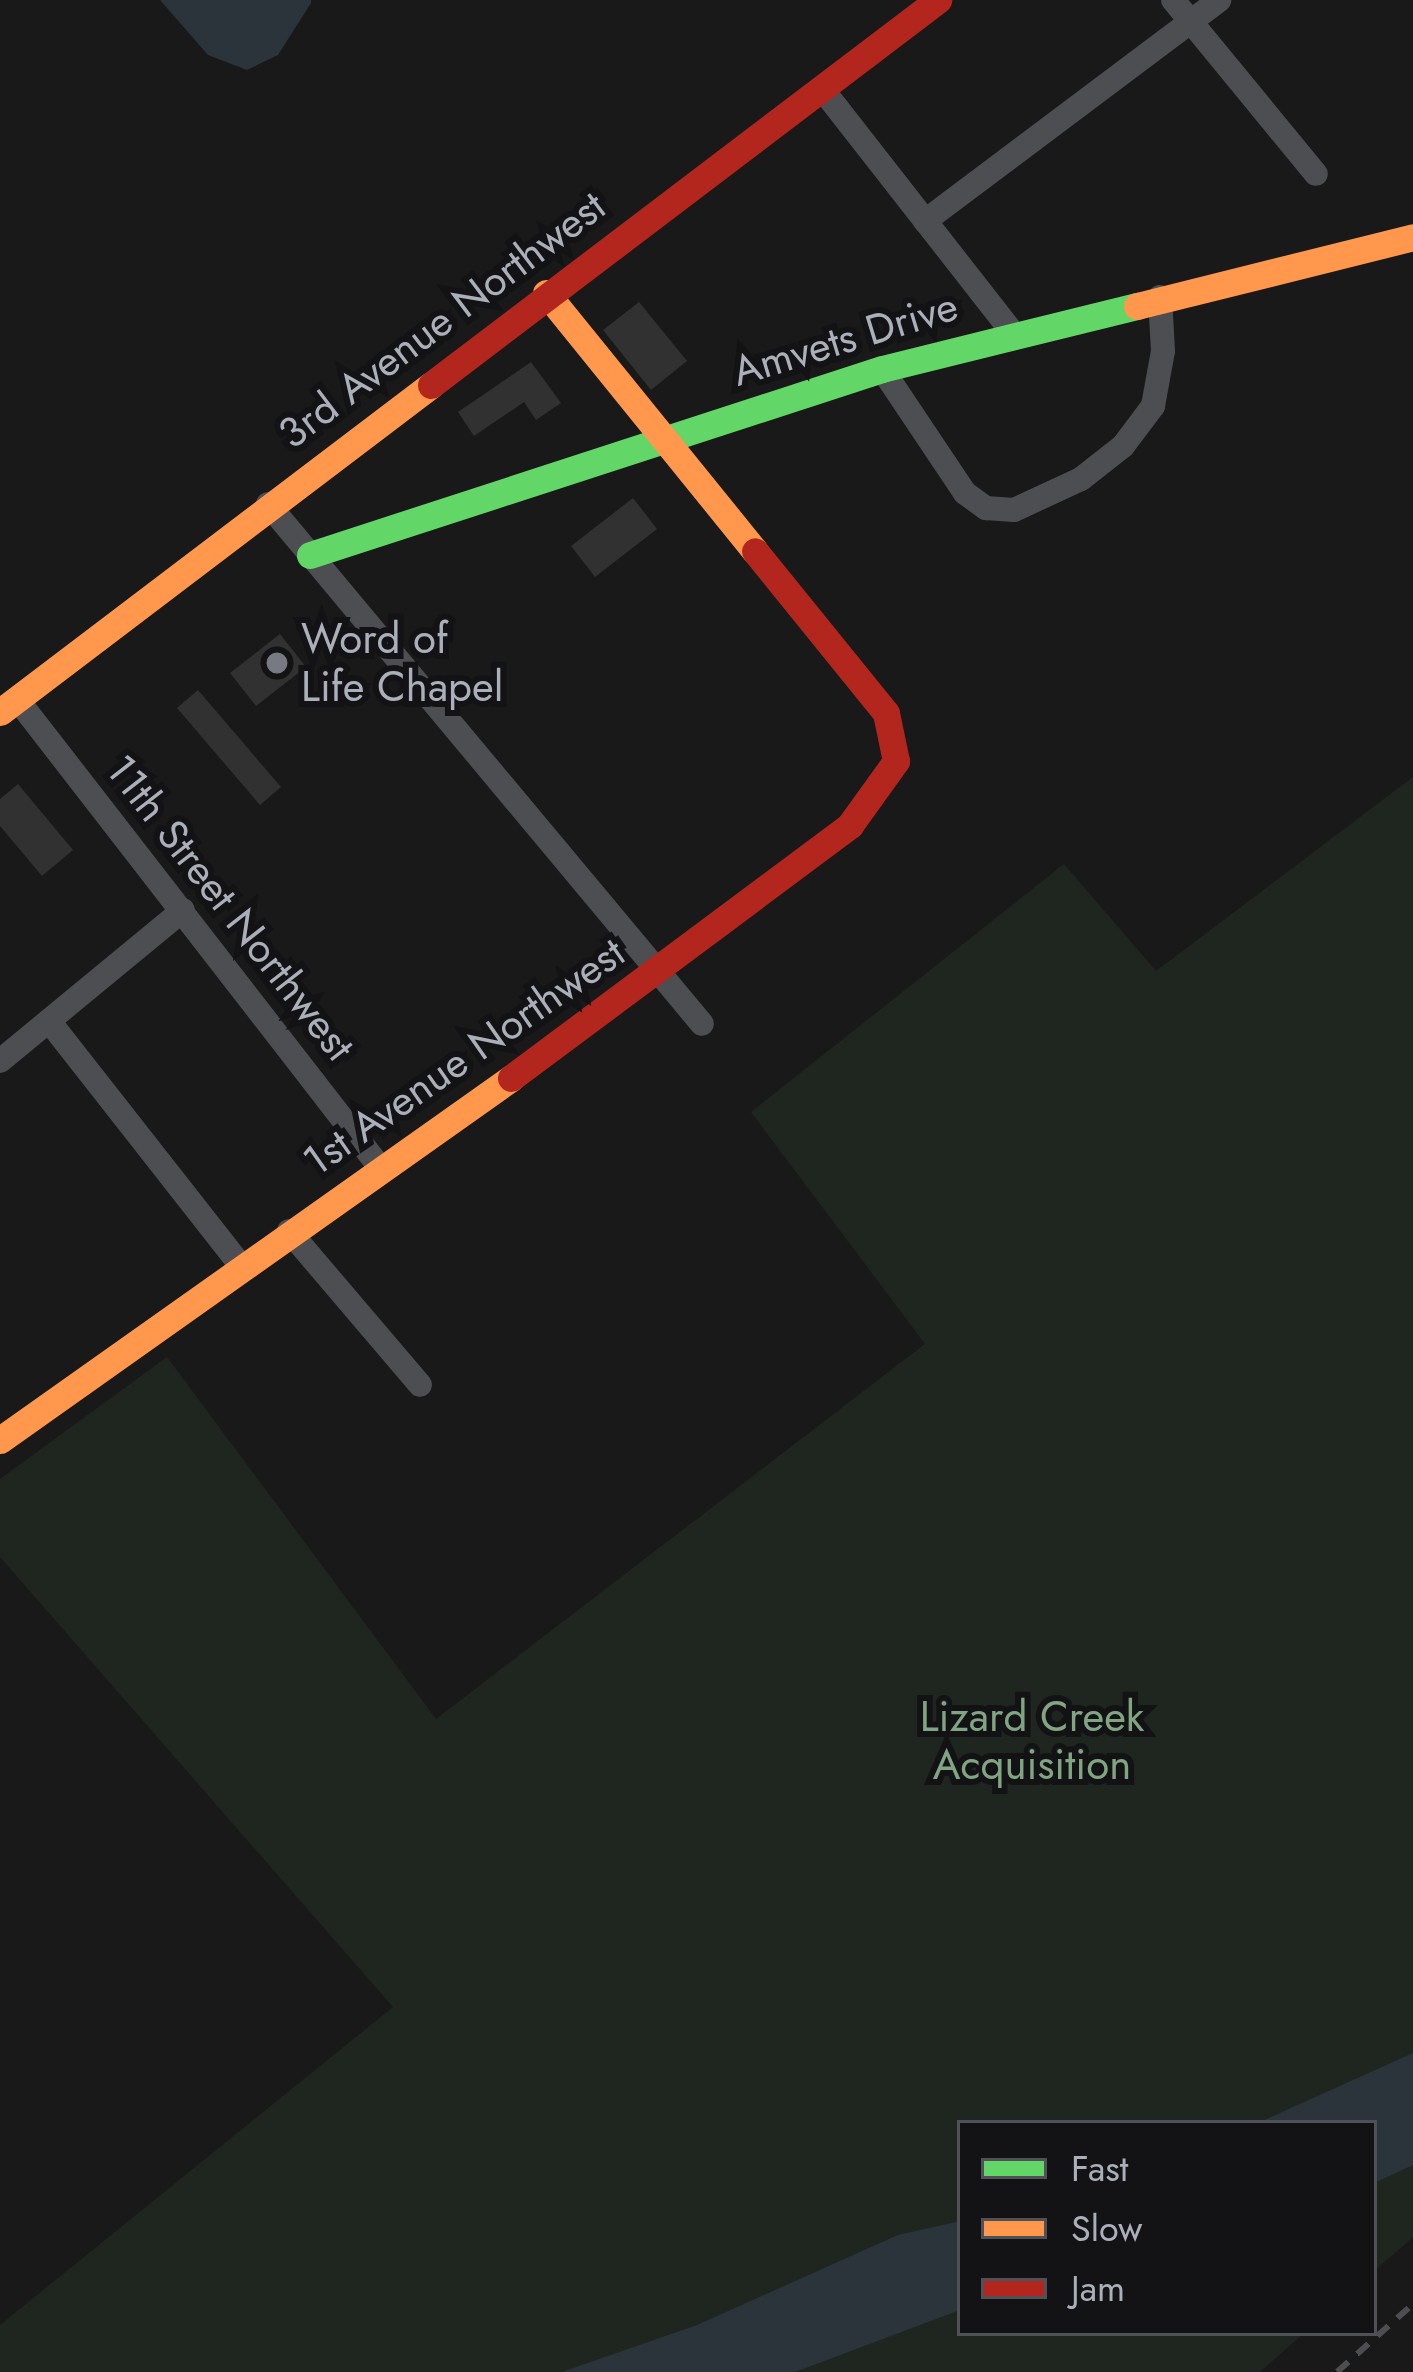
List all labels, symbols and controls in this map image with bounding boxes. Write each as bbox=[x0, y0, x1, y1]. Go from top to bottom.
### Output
street label: 3rd Avenue Northwest bbox=[269, 181, 615, 459]
street label: Amvets Drive bbox=[726, 281, 964, 397]
place label: Word of Life Chapel bbox=[301, 614, 503, 712]
marker: Word of Life Chapel bbox=[264, 650, 290, 676]
street label: 11th Street Northwest bbox=[95, 745, 365, 1071]
street label: 1st Avenue Northwest bbox=[294, 927, 634, 1187]
park label: Lizard Creek Acquisition bbox=[920, 1692, 1144, 1790]
legend bbox=[957, 2120, 1377, 2336]
text: Fast bbox=[1071, 2142, 1128, 2194]
text: Slow bbox=[1071, 2202, 1143, 2254]
text: Jam bbox=[1071, 2262, 1125, 2314]

